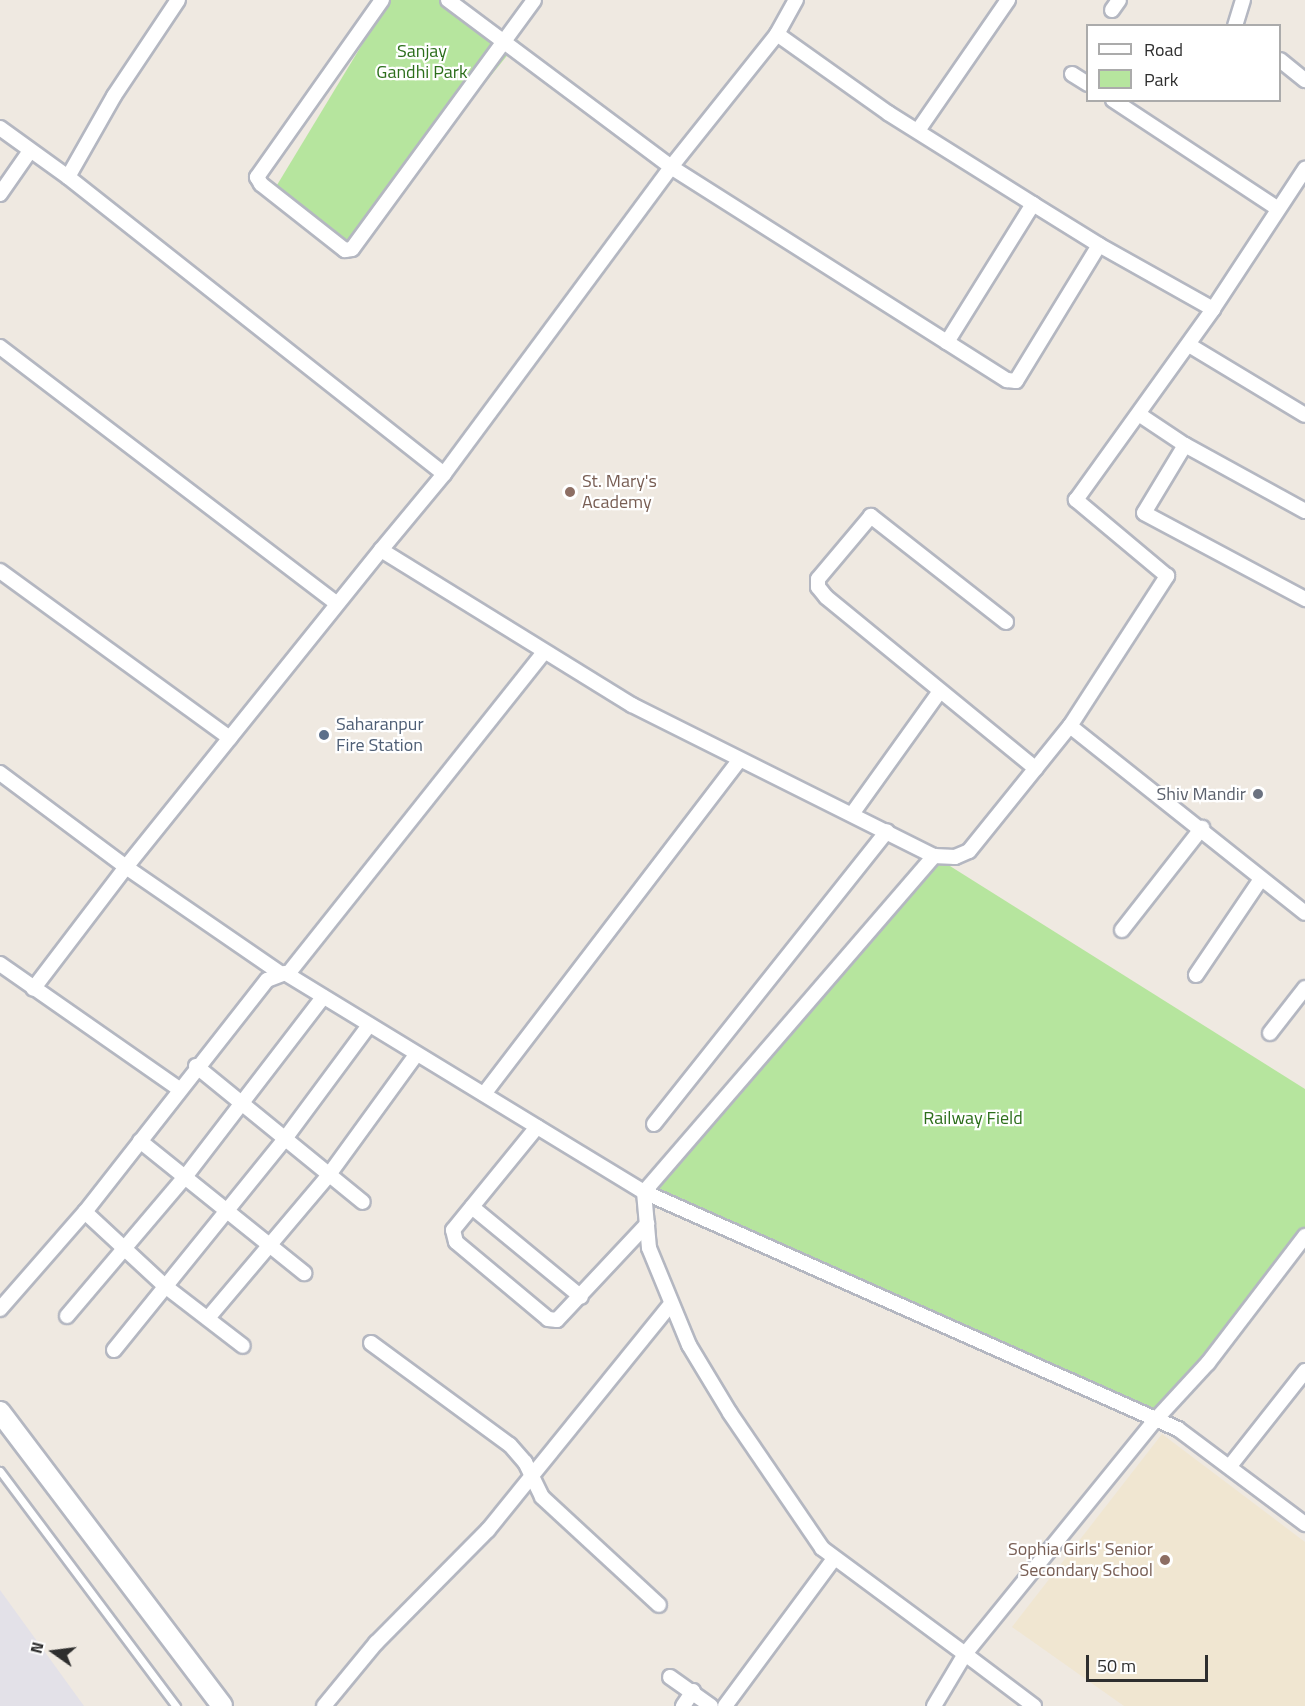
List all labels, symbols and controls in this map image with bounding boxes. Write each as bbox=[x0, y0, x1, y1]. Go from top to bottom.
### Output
legend bbox=[1086, 24, 1281, 102]
text: Road bbox=[1144, 36, 1183, 63]
park label: Sanjay Gandhi Park bbox=[376, 41, 468, 84]
text: Park bbox=[1144, 66, 1178, 93]
place label: St. Mary's Academy bbox=[582, 471, 657, 514]
marker: St. Mary's Academy bbox=[563, 485, 577, 499]
place label: Saharanpur Fire Station bbox=[336, 714, 424, 756]
marker: Saharanpur Fire Station bbox=[317, 728, 331, 742]
place label: Shiv Mandir bbox=[1157, 783, 1246, 805]
marker: Shiv Mandir bbox=[1251, 787, 1265, 801]
park label: Railway Field bbox=[923, 1107, 1023, 1129]
place label: Sophia Girls' Senior Secondary School bbox=[1008, 1539, 1153, 1582]
marker: Sophia Girls' Senior Secondary School bbox=[1158, 1553, 1172, 1567]
north arrow bbox=[24, 1622, 84, 1682]
text: N bbox=[24, 1639, 50, 1656]
scale bar bbox=[1089, 1643, 1210, 1681]
text: 50 m bbox=[1097, 1652, 1136, 1679]

